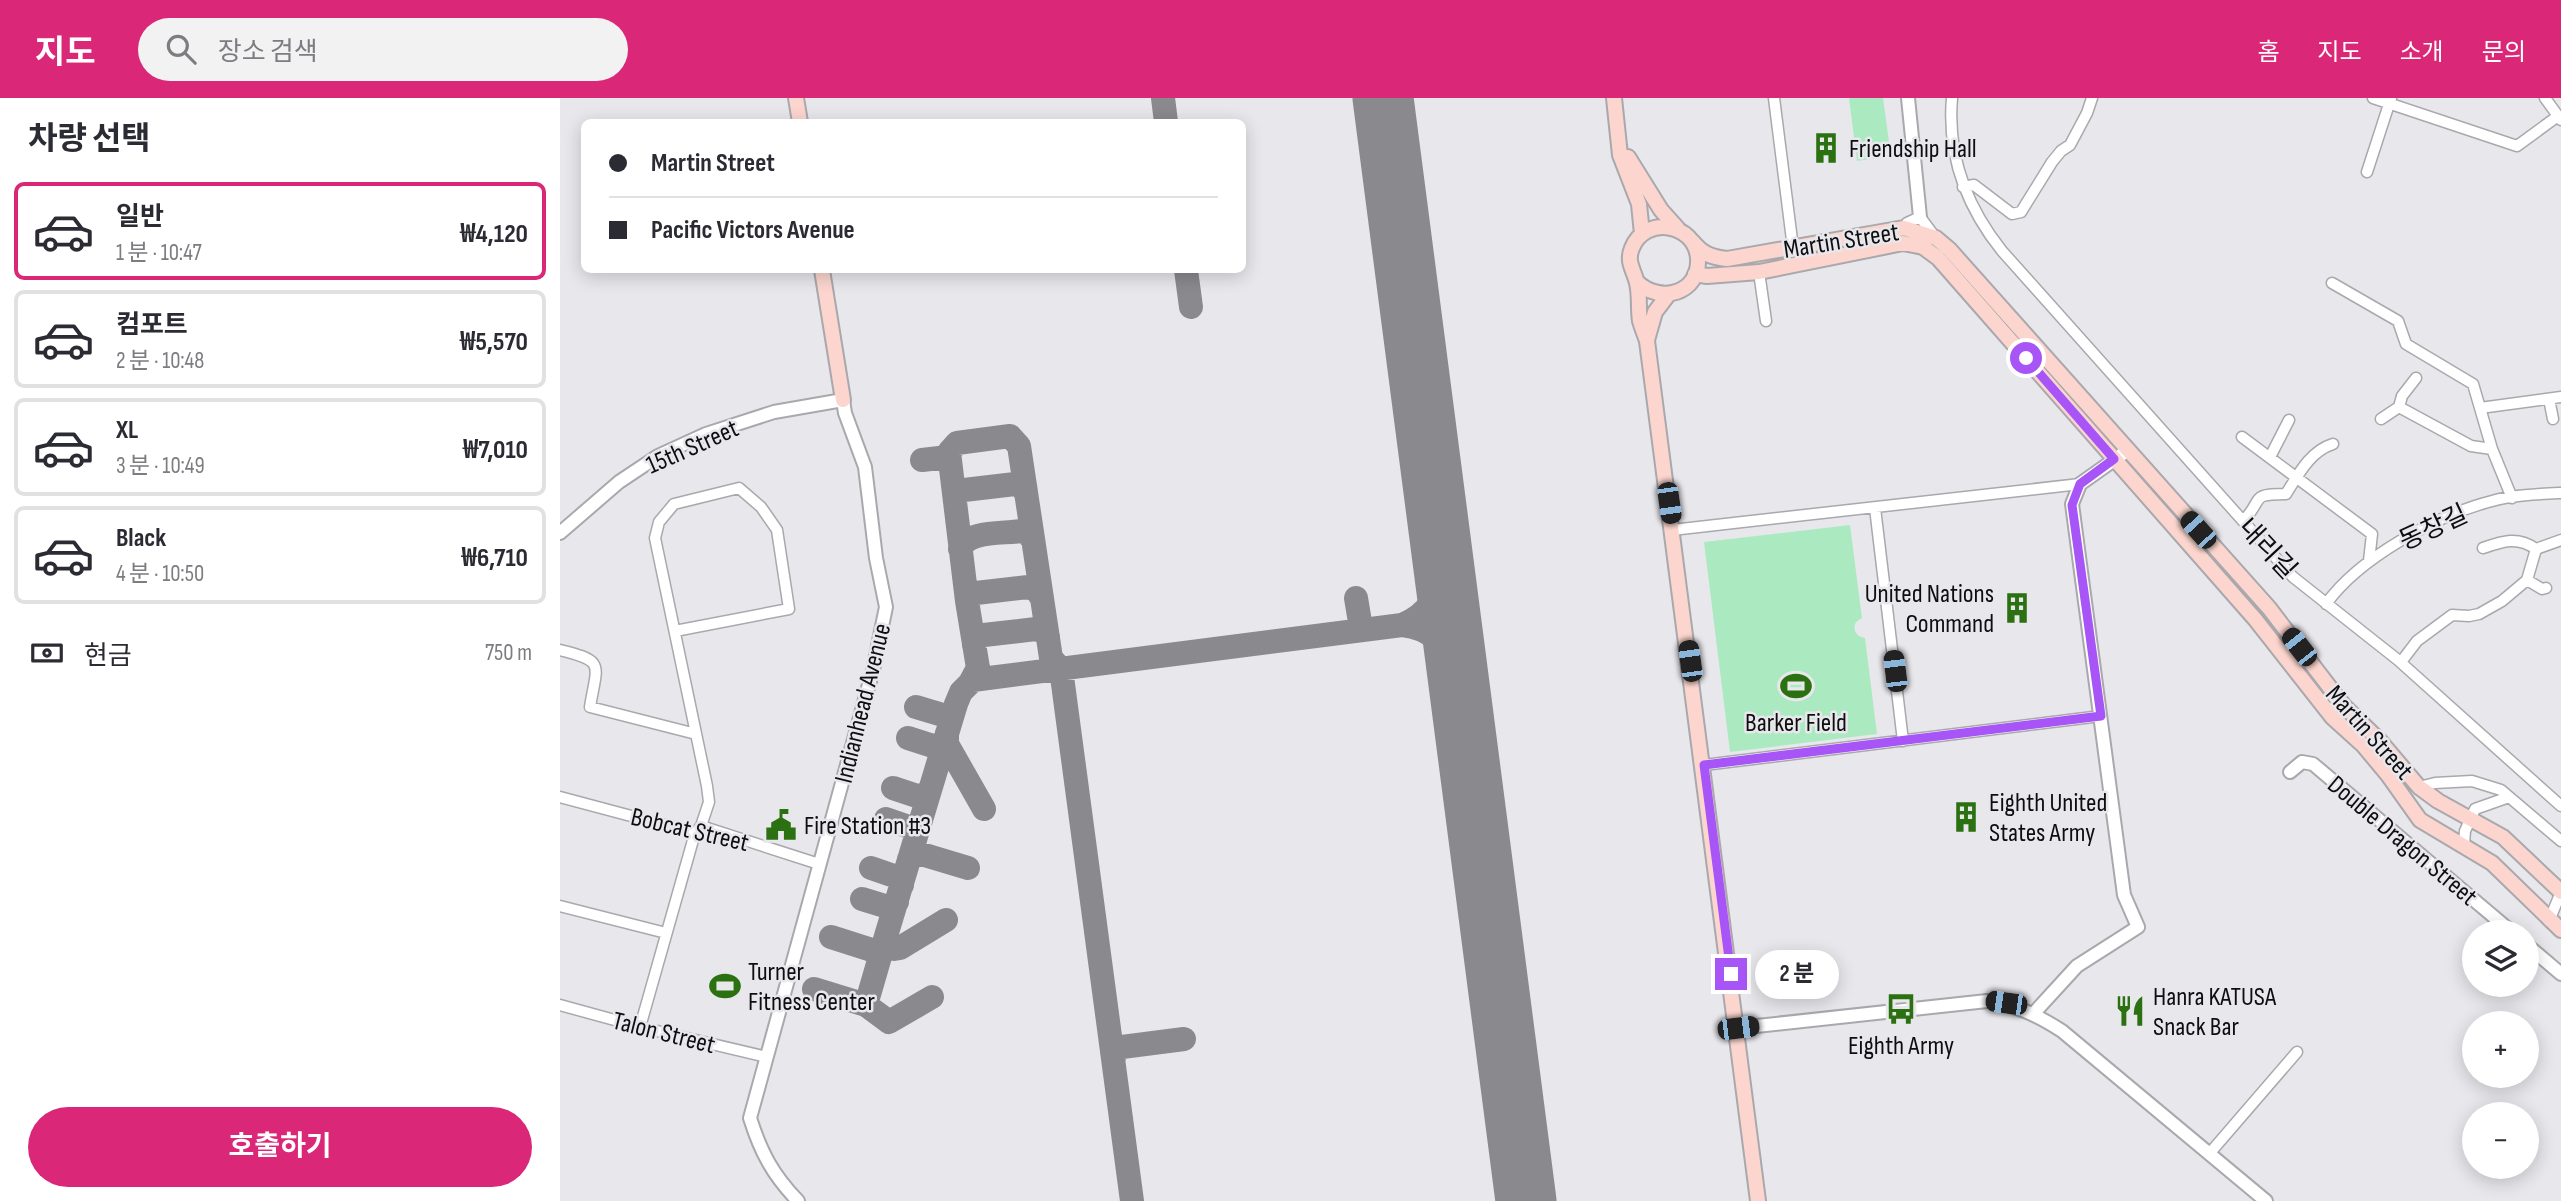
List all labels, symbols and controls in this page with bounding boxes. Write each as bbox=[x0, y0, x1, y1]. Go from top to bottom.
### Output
search box bbox=[138, 18, 628, 81]
icon: search bbox=[162, 30, 200, 68]
text: 지도 bbox=[35, 33, 96, 73]
text: 장소 검색 bbox=[218, 37, 318, 68]
text: 홈 bbox=[2257, 38, 2279, 67]
text: 지도 bbox=[2317, 38, 2362, 67]
text: 소개 bbox=[2400, 38, 2444, 67]
text: 문의 bbox=[2482, 38, 2526, 67]
text: 차량 선택 bbox=[28, 120, 151, 159]
building icon: Friendship Hall bbox=[1809, 131, 1843, 165]
place label: Friendship Hall bbox=[1849, 134, 1977, 165]
text: Martin Street bbox=[651, 148, 775, 179]
icon: car bbox=[32, 200, 95, 263]
text: 일반 bbox=[116, 202, 164, 233]
text: Pacific Victors Avenue bbox=[651, 215, 855, 246]
street label: Martin Street bbox=[1781, 217, 1901, 266]
text: ₩4,120 bbox=[460, 219, 528, 250]
text: 1 분 · 10:47 bbox=[116, 239, 202, 267]
icon: car bbox=[32, 308, 95, 371]
text: 컴포트 bbox=[116, 310, 188, 341]
text: ₩5,570 bbox=[460, 327, 528, 358]
route start bbox=[2010, 342, 2042, 374]
text: 2 분 · 10:48 bbox=[116, 347, 204, 375]
street label: 15th Street bbox=[642, 413, 744, 481]
text: XL bbox=[116, 415, 138, 446]
icon: car bbox=[32, 416, 95, 479]
text: ₩7,010 bbox=[463, 435, 528, 466]
text: 3 분 · 10:49 bbox=[116, 452, 205, 480]
car bbox=[1656, 481, 1683, 525]
street label: 동창길 bbox=[2395, 499, 2473, 558]
car bbox=[2177, 507, 2220, 553]
street label: 내리길 bbox=[2231, 512, 2303, 586]
text: Black bbox=[116, 523, 166, 554]
icon: car bbox=[32, 524, 95, 587]
text: ₩6,710 bbox=[462, 543, 528, 574]
text: 4 분 · 10:50 bbox=[116, 560, 204, 588]
place label: United Nations Command bbox=[1865, 579, 1994, 640]
building icon: United Nations Command bbox=[2000, 591, 2034, 625]
street label: Indianhead Avenue bbox=[829, 620, 898, 786]
car bbox=[2278, 624, 2321, 670]
icon: cash bbox=[28, 634, 66, 672]
text: 750 m bbox=[485, 639, 532, 667]
car bbox=[1677, 639, 1704, 683]
text: 현금 bbox=[84, 641, 132, 672]
car bbox=[1883, 649, 1908, 693]
sports icon: Barker Field bbox=[1779, 669, 1813, 703]
street label: Martin Street bbox=[2319, 679, 2419, 787]
place label: Barker Field bbox=[1745, 708, 1847, 739]
street label: Double Dragon Street bbox=[2321, 770, 2483, 913]
place label: Eighth United States Army bbox=[1989, 788, 2107, 849]
building icon: Eighth United States Army bbox=[1949, 800, 1983, 834]
street label: Bobcat Street bbox=[628, 802, 752, 859]
public building icon: Fire Station #3 bbox=[764, 808, 798, 842]
place label: Fire Station #3 bbox=[804, 811, 931, 842]
map controls bbox=[2462, 920, 2539, 1179]
button: layers bbox=[2462, 920, 2539, 997]
callout: 2 분 bbox=[1756, 950, 1840, 998]
place label: Turner Fitness Center bbox=[748, 957, 875, 1018]
route end bbox=[1715, 958, 1747, 990]
text: 2 분 bbox=[1780, 960, 1814, 988]
sports icon: Turner Fitness Center bbox=[708, 969, 742, 1003]
place label: Hanra KATUSA Snack Bar bbox=[2153, 982, 2277, 1043]
car bbox=[1984, 990, 2029, 1016]
bus stop icon: Eighth Army bbox=[1884, 992, 1918, 1026]
restaurant icon: Hanra KATUSA Snack Bar bbox=[2113, 994, 2147, 1028]
street label: Talon Street bbox=[609, 1006, 718, 1061]
button: + bbox=[2462, 1011, 2539, 1088]
car bbox=[1716, 1015, 1761, 1041]
place label: Eighth Army bbox=[1848, 1031, 1954, 1062]
button: − bbox=[2462, 1102, 2539, 1179]
button: 호출하기 bbox=[28, 1107, 532, 1187]

